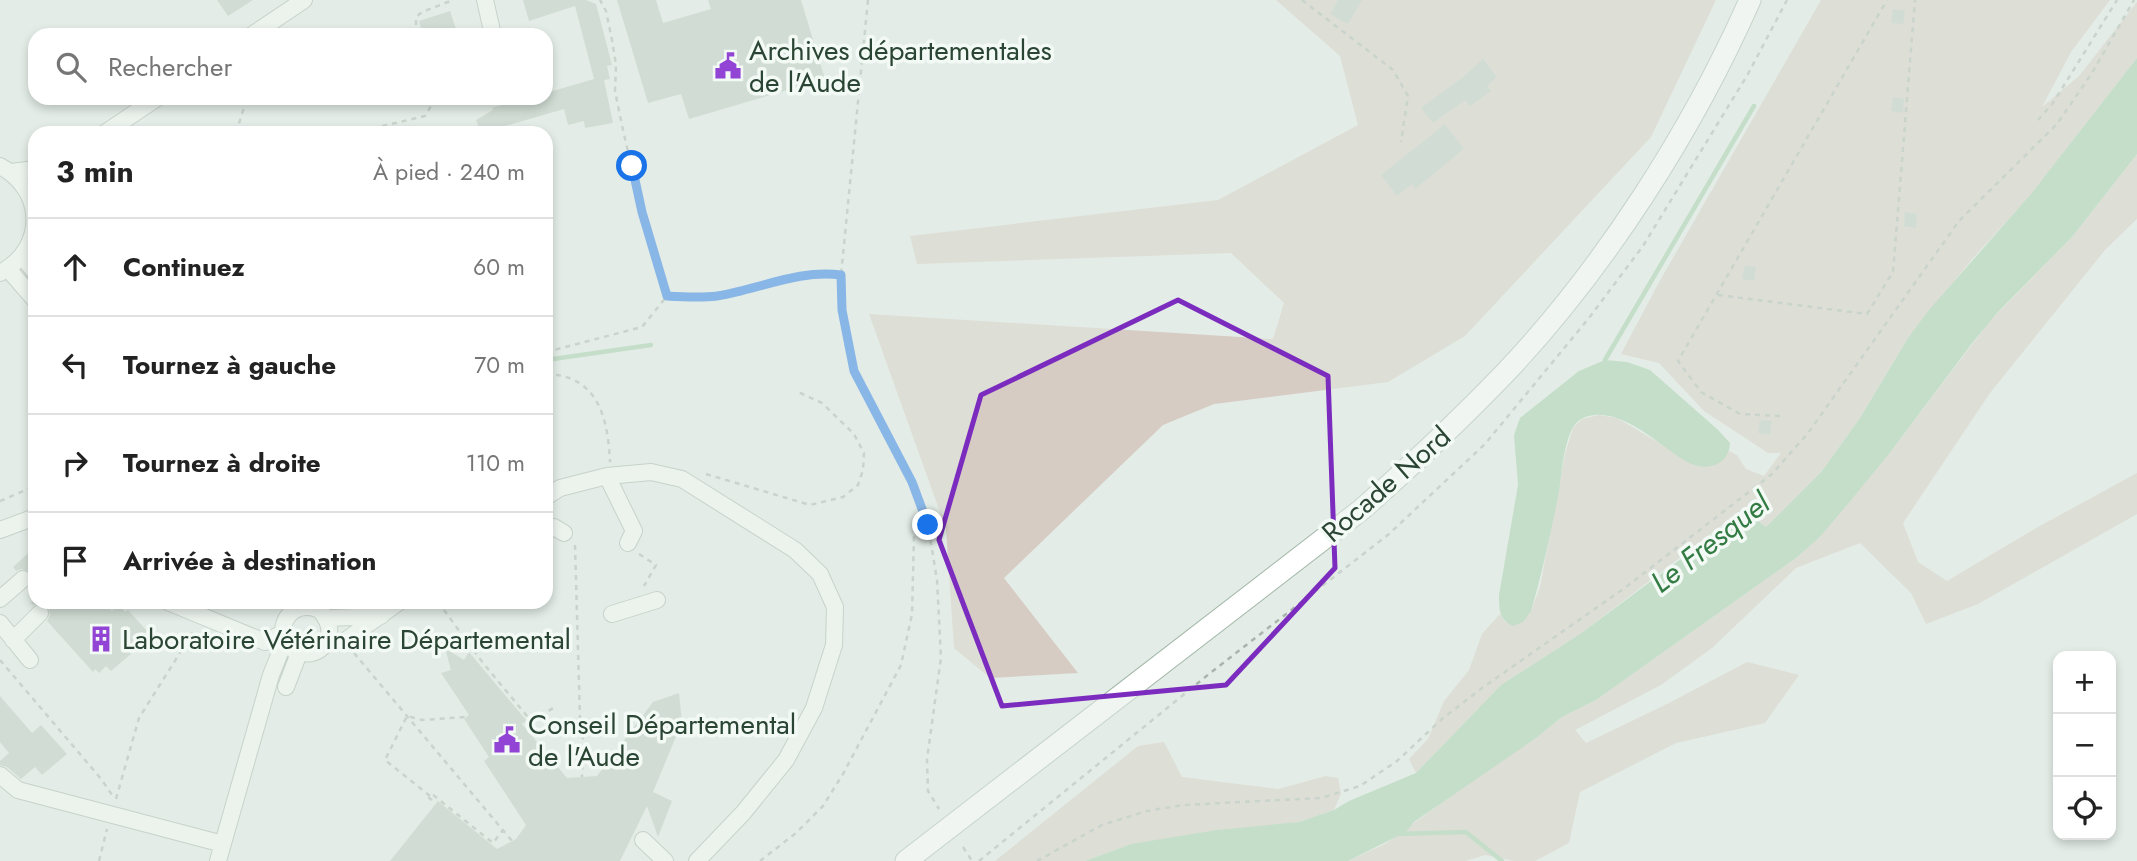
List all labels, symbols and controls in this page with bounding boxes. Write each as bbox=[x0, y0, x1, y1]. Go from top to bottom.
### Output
search box bbox=[28, 28, 553, 105]
place label: Archives départementales de l'Aude bbox=[749, 30, 1052, 103]
icon: search bbox=[52, 48, 90, 86]
text: Rechercher bbox=[108, 48, 232, 86]
public building icon: Archives départementales de l'Aude bbox=[713, 51, 743, 81]
text: 3 min bbox=[56, 150, 134, 193]
route start bbox=[616, 150, 647, 181]
text: À pied · 240 m bbox=[373, 155, 525, 189]
icon: ahead bbox=[56, 248, 94, 286]
text: Continuez bbox=[123, 248, 245, 286]
text: 60 m bbox=[473, 250, 525, 284]
icon: left bbox=[56, 346, 94, 384]
text: Tournez à gauche bbox=[123, 346, 336, 384]
text: 70 m bbox=[474, 348, 525, 382]
street label: Rocade Nord bbox=[1313, 417, 1460, 552]
icon: right bbox=[56, 444, 94, 482]
text: Tournez à droite bbox=[123, 444, 321, 482]
text: 110 m bbox=[466, 446, 525, 480]
water label: Le Fresquel bbox=[1641, 481, 1779, 603]
route end bbox=[912, 509, 943, 540]
icon: arrive bbox=[56, 542, 94, 580]
text: Arrivée à destination bbox=[123, 542, 376, 580]
place label: Laboratoire Vétérinaire Départemental bbox=[122, 619, 571, 660]
building icon: Laboratoire Vétérinaire Départemental bbox=[86, 624, 116, 654]
map controls bbox=[2053, 651, 2116, 840]
button: + bbox=[2053, 651, 2116, 714]
place label: Conseil Départemental de l'Aude bbox=[528, 704, 796, 777]
button: − bbox=[2053, 714, 2116, 777]
public building icon: Conseil Départemental de l'Aude bbox=[492, 725, 522, 755]
button: locate bbox=[2053, 777, 2116, 840]

